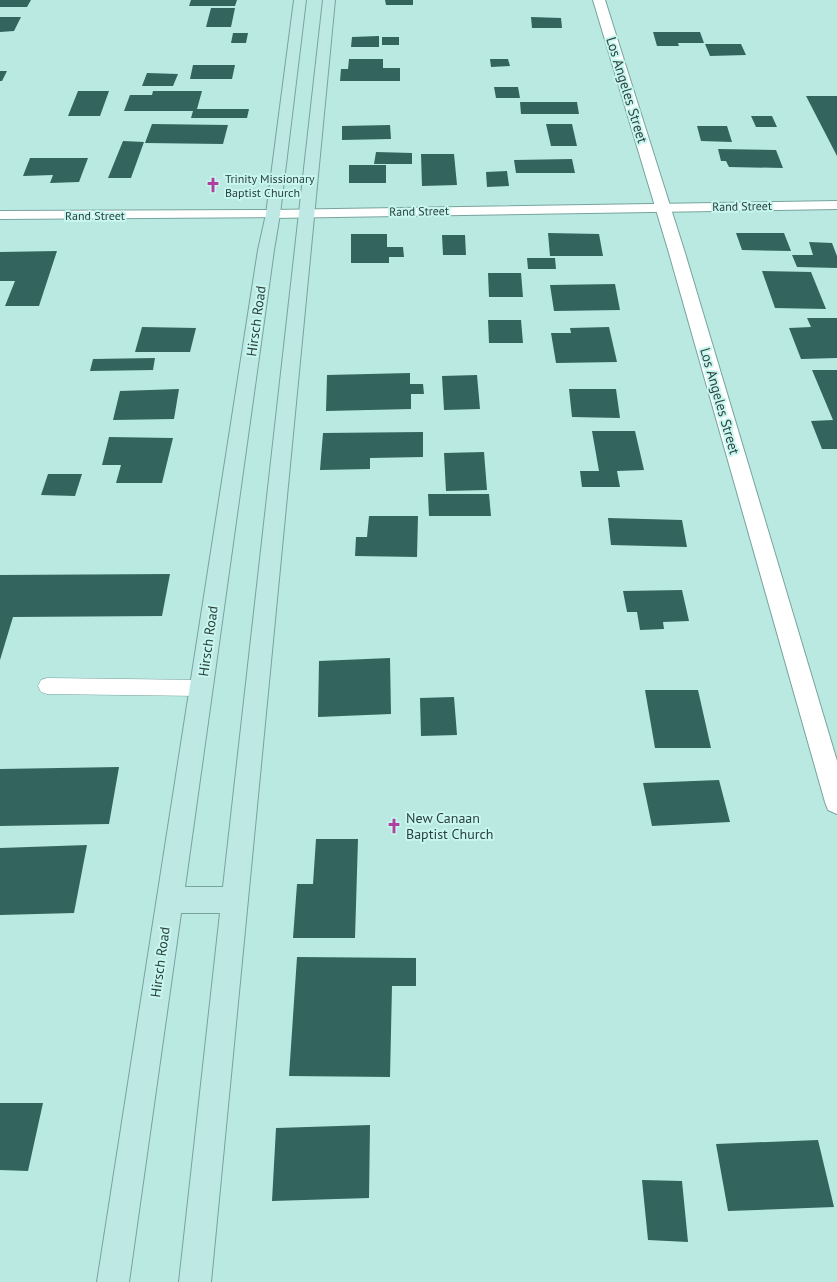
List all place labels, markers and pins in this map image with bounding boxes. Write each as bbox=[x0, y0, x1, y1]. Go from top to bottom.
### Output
place label: Trinity Missionary Baptist Church bbox=[225, 171, 315, 200]
church icon: Trinity Missionary Baptist Church bbox=[204, 176, 222, 194]
place label: New Canaan Baptist Church bbox=[406, 809, 494, 843]
church icon: New Canaan Baptist Church bbox=[385, 817, 403, 835]

